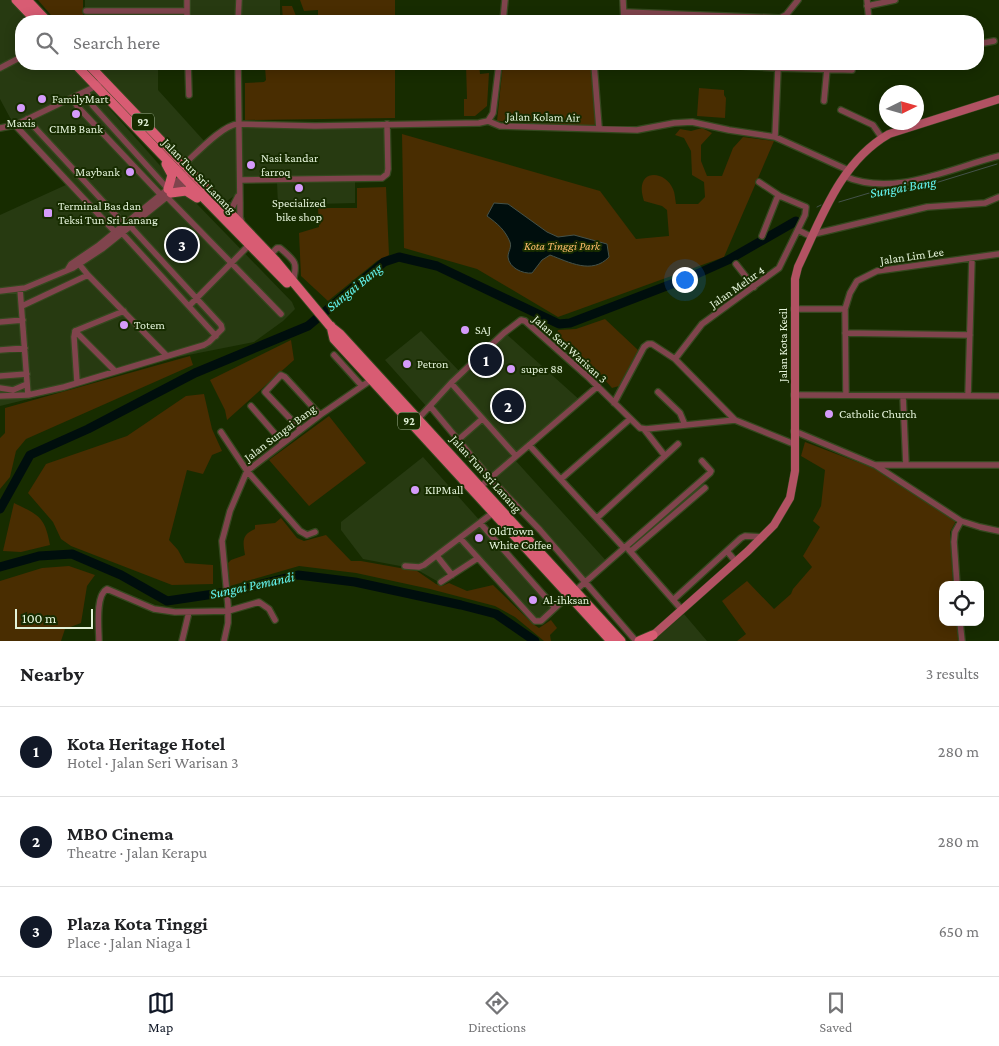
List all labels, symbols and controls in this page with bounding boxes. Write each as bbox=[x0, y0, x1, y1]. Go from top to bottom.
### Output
search box bbox=[15, 15, 984, 70]
icon: search bbox=[33, 29, 61, 57]
text: Search here bbox=[73, 32, 160, 53]
north arrow bbox=[879, 85, 924, 130]
place label: FamilyMart bbox=[52, 92, 109, 106]
marker: FamilyMart bbox=[36, 93, 48, 105]
marker: Maxis bbox=[15, 102, 27, 114]
marker: CIMB Bank bbox=[70, 108, 82, 120]
street label: Jalan Kolam Air bbox=[505, 109, 581, 125]
road number: 92 bbox=[132, 114, 154, 130]
place label: Maxis bbox=[6, 116, 36, 130]
place label: CIMB Bank bbox=[49, 122, 103, 136]
street label: Jalan Tun Sri Lanang bbox=[159, 135, 239, 217]
place label: Nasi kandar farroq bbox=[261, 151, 319, 179]
marker: Nasi kandar farroq bbox=[245, 159, 257, 171]
place label: Maybank bbox=[75, 165, 120, 179]
marker: Maybank bbox=[124, 166, 136, 178]
water label: Sungai Bang bbox=[868, 173, 938, 201]
marker: Specialized bike shop bbox=[293, 182, 305, 194]
place label: Specialized bike shop bbox=[272, 196, 327, 224]
place label: Terminal Bas dan Teksi Tun Sri Lanang bbox=[58, 199, 158, 227]
marker: Terminal Bas dan Teksi Tun Sri Lanang bbox=[42, 207, 54, 219]
pin: 3 bbox=[166, 226, 198, 264]
park label: Kota Tinggi Park bbox=[524, 239, 601, 253]
street label: Jalan Lim Lee bbox=[878, 245, 945, 268]
water label: Sungai Bang bbox=[323, 259, 386, 314]
street label: Jalan Melur 4 bbox=[706, 263, 767, 312]
your location bbox=[672, 267, 698, 293]
street label: Jalan Kota Kecil bbox=[776, 308, 790, 383]
street label: Jalan Seri Warisan 3 bbox=[529, 311, 610, 386]
place label: Totem bbox=[134, 318, 165, 332]
marker: Totem bbox=[118, 319, 130, 331]
place label: SAJ bbox=[475, 323, 491, 337]
marker: SAJ bbox=[459, 324, 471, 336]
pin: 1 bbox=[470, 341, 502, 379]
place label: Petron bbox=[417, 357, 449, 371]
marker: Petron bbox=[401, 358, 413, 370]
place label: super 88 bbox=[521, 362, 563, 376]
marker: super 88 bbox=[505, 363, 517, 375]
pin: 2 bbox=[492, 387, 524, 425]
street label: Jalan Sungai Bang bbox=[241, 401, 319, 465]
place label: Catholic Church bbox=[839, 407, 917, 421]
marker: Catholic Church bbox=[823, 408, 835, 420]
road number: 92 bbox=[398, 412, 420, 430]
street label: Jalan Tun Sri Lanang bbox=[447, 432, 524, 516]
place label: KIPMall bbox=[425, 483, 463, 497]
marker: KIPMall bbox=[409, 484, 421, 496]
place label: OldTown White Coffee bbox=[489, 524, 552, 552]
marker: OldTown White Coffee bbox=[473, 532, 485, 544]
water label: Sungai Pemandi bbox=[208, 568, 296, 602]
map controls bbox=[939, 581, 984, 626]
button: locate bbox=[939, 581, 984, 626]
place label: Al-ihksan bbox=[543, 593, 590, 607]
marker: Al-ihksan bbox=[527, 594, 539, 606]
scale bar bbox=[15, 606, 92, 629]
text: 100 m bbox=[22, 610, 56, 626]
text: Nearby bbox=[20, 662, 84, 686]
text: 3 results bbox=[926, 665, 979, 682]
text: Kota Heritage Hotel bbox=[67, 733, 225, 754]
text: 1 bbox=[33, 743, 39, 760]
text: 280 m bbox=[938, 743, 979, 760]
text: Hotel · Jalan Seri Warisan 3 bbox=[67, 754, 239, 771]
text: MBO Cinema bbox=[67, 823, 174, 844]
text: 2 bbox=[32, 833, 40, 850]
text: 280 m bbox=[938, 833, 979, 850]
text: Theatre · Jalan Kerapu bbox=[67, 844, 207, 861]
text: Plaza Kota Tinggi bbox=[67, 913, 208, 934]
text: 3 bbox=[32, 923, 40, 940]
text: 650 m bbox=[939, 923, 979, 940]
text: Place · Jalan Niaga 1 bbox=[67, 934, 191, 951]
tab: Map bbox=[147, 989, 175, 1035]
tab: Directions bbox=[468, 989, 526, 1035]
tab: Saved bbox=[819, 989, 852, 1035]

